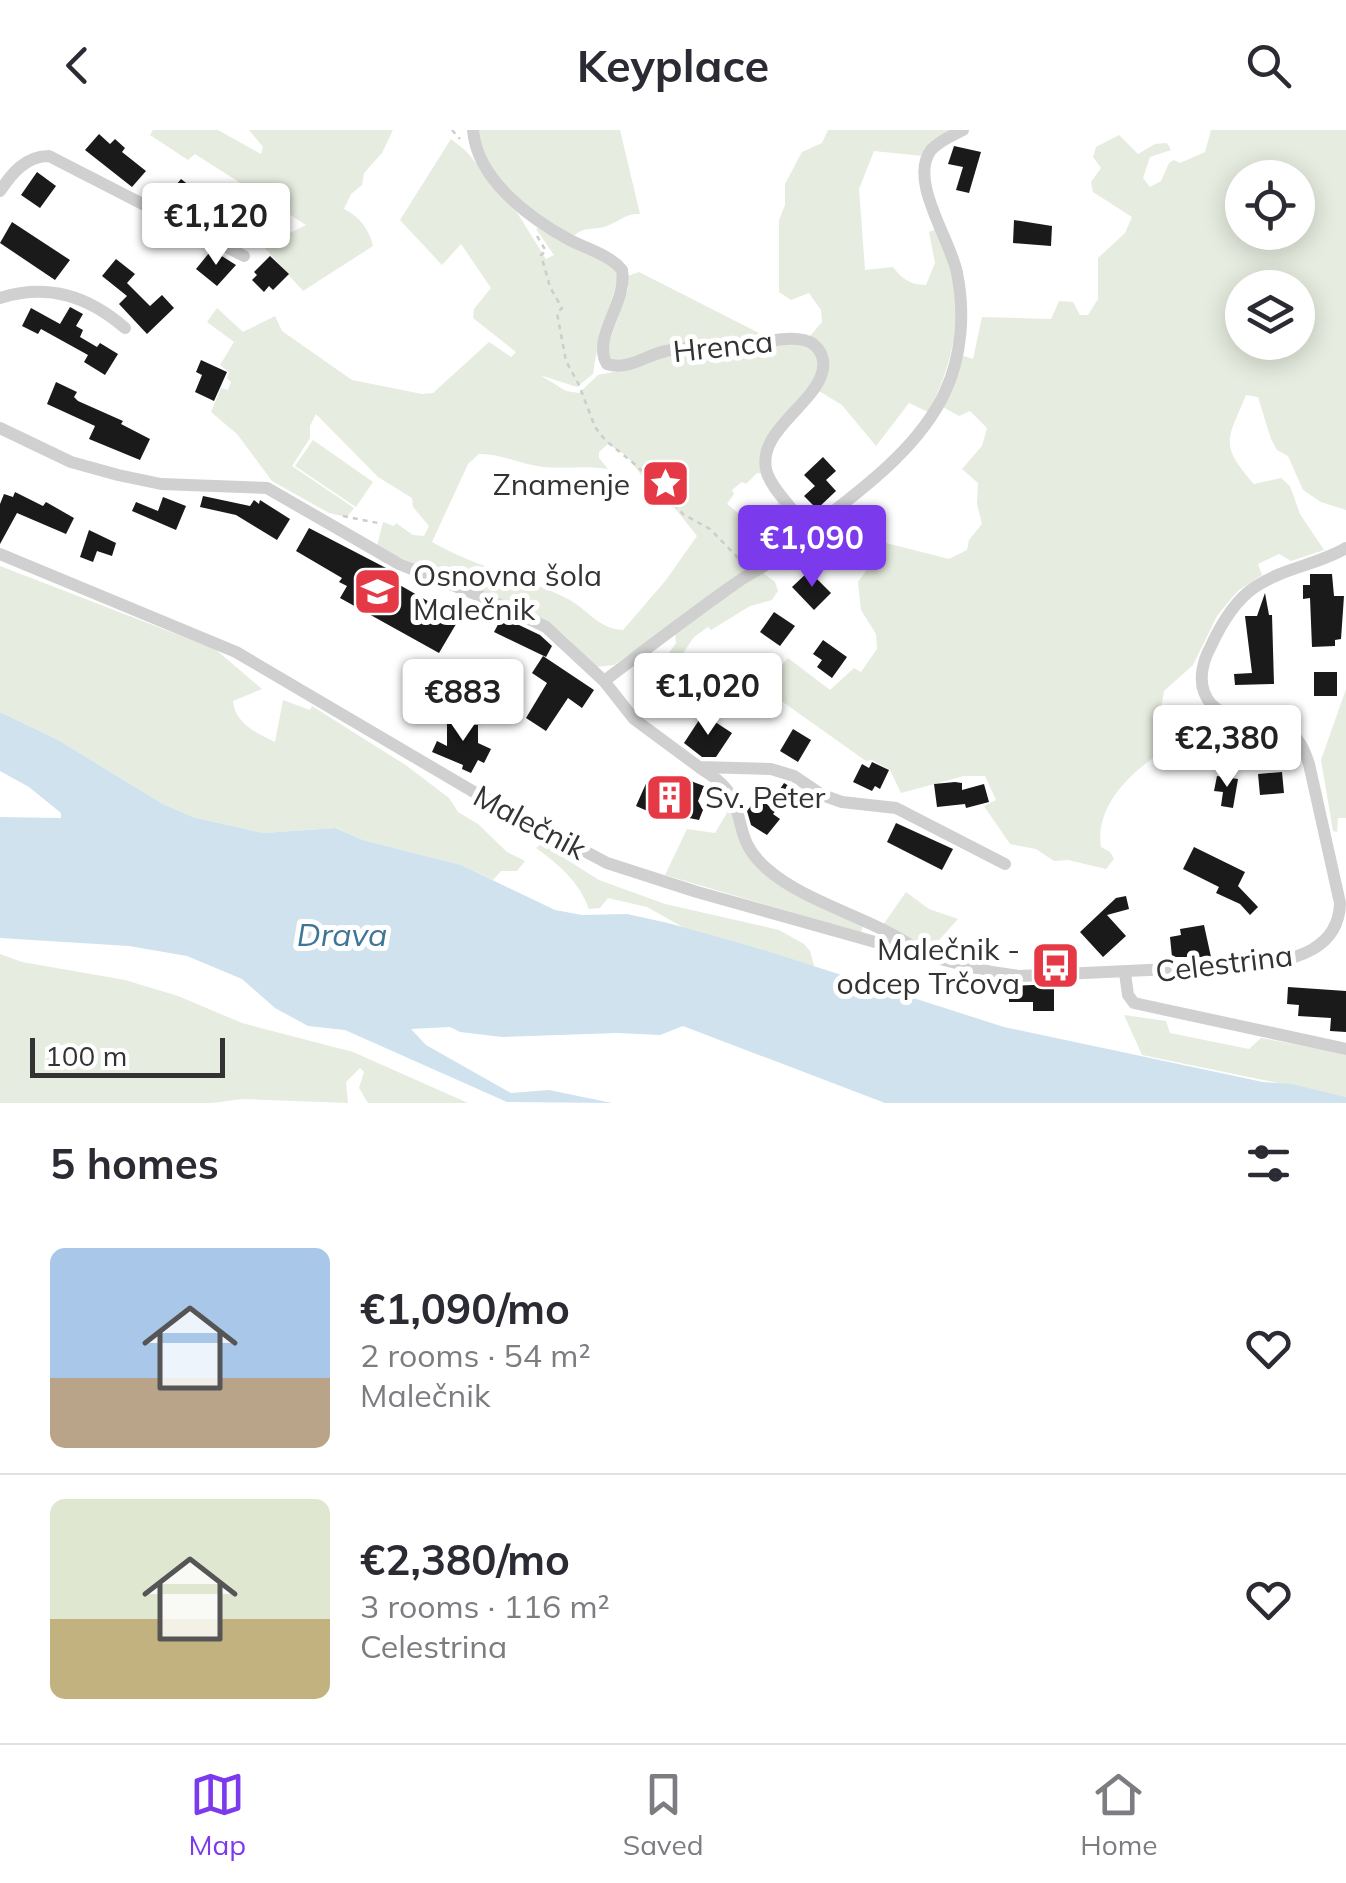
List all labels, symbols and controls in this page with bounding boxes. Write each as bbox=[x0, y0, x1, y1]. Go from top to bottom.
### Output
text: Keyplace bbox=[577, 37, 769, 93]
icon: back bbox=[50, 38, 105, 93]
icon: search bbox=[1241, 38, 1296, 93]
map controls bbox=[1225, 160, 1315, 360]
button: locate bbox=[1225, 160, 1315, 250]
pin: €1,120 bbox=[135, 183, 297, 268]
text: €1,120 bbox=[164, 195, 268, 235]
button: layers bbox=[1225, 270, 1315, 360]
street label: Hrenca bbox=[671, 322, 775, 370]
place icon: Znamenje bbox=[639, 458, 691, 510]
place label: Znamenje bbox=[493, 465, 630, 503]
pin: €1,090 bbox=[731, 505, 893, 590]
text: €1,090 bbox=[760, 517, 864, 557]
place label: Osnovna šola Malečnik bbox=[413, 556, 602, 628]
school or university icon: Osnovna šola Malečnik bbox=[352, 566, 404, 618]
pin: €1,020 bbox=[627, 653, 789, 738]
pin: €883 bbox=[404, 659, 522, 744]
text: €1,020 bbox=[656, 665, 760, 705]
text: €883 bbox=[425, 671, 501, 711]
pin: €2,380 bbox=[1146, 705, 1308, 790]
text: €2,380 bbox=[1175, 717, 1279, 757]
building icon: Sv. Peter bbox=[644, 771, 696, 823]
street label: Malečnik bbox=[467, 777, 593, 868]
place label: Sv. Peter bbox=[705, 778, 825, 816]
water label: Drava bbox=[297, 914, 387, 954]
place label: Malečnik - odcep Trčova bbox=[837, 930, 1020, 1002]
street label: Celestrina bbox=[1153, 936, 1295, 990]
bus stop icon: Malečnik - odcep Trčova bbox=[1029, 940, 1081, 992]
scale bar bbox=[30, 1033, 225, 1078]
text: 100 m bbox=[45, 1038, 127, 1073]
icon: filters bbox=[1241, 1136, 1296, 1191]
text: 5 homes bbox=[50, 1137, 219, 1190]
text: €1,090/mo bbox=[360, 1282, 570, 1335]
icon: home bbox=[130, 1288, 250, 1408]
icon: heart bbox=[1241, 1321, 1296, 1376]
text: 2 rooms · 54 m² bbox=[360, 1335, 591, 1375]
text: Malečnik bbox=[360, 1375, 490, 1415]
text: €2,380/mo bbox=[360, 1533, 570, 1586]
icon: home bbox=[130, 1539, 250, 1659]
icon: heart bbox=[1241, 1572, 1296, 1627]
text: 3 rooms · 116 m² bbox=[360, 1586, 610, 1626]
text: Celestrina bbox=[360, 1626, 507, 1666]
tab: Map bbox=[188, 1767, 246, 1862]
tab: Saved bbox=[623, 1767, 704, 1862]
tab: Home bbox=[1080, 1767, 1158, 1862]

